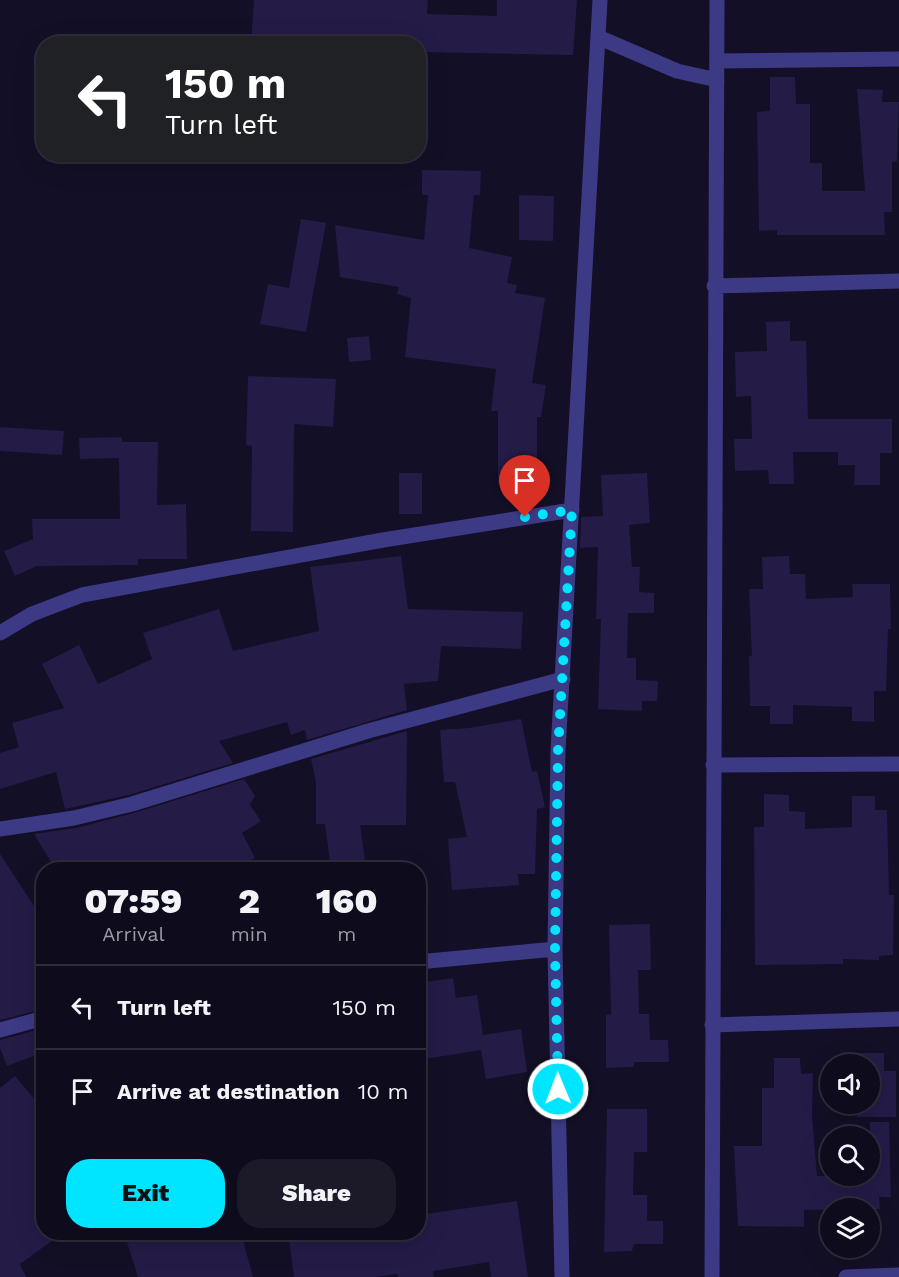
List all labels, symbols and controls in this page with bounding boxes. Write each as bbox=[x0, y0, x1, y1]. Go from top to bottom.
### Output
text: 150 m bbox=[165, 59, 286, 108]
icon: left bbox=[66, 60, 144, 138]
text: Turn left bbox=[165, 109, 277, 141]
pin bbox=[499, 455, 550, 517]
icon: arrive bbox=[508, 464, 541, 497]
text: 07:59 bbox=[84, 880, 182, 922]
text: 2 bbox=[238, 880, 260, 922]
text: 160 bbox=[316, 880, 378, 922]
text: Arrival bbox=[102, 922, 165, 946]
text: min bbox=[231, 922, 268, 946]
text: m bbox=[337, 922, 356, 946]
icon: left bbox=[66, 991, 99, 1024]
text: Turn left bbox=[117, 995, 211, 1020]
text: 150 m bbox=[332, 995, 396, 1020]
map controls bbox=[820, 1054, 880, 1258]
button: sound bbox=[820, 1054, 880, 1114]
position arrow bbox=[526, 1057, 590, 1121]
icon: arrive bbox=[66, 1075, 99, 1108]
text: Arrive at destination bbox=[117, 1079, 340, 1104]
text: 10 m bbox=[358, 1079, 408, 1104]
button: search bbox=[820, 1126, 880, 1186]
button: Exit bbox=[66, 1159, 225, 1228]
button: Share bbox=[237, 1159, 396, 1228]
button: layers bbox=[820, 1198, 880, 1258]

